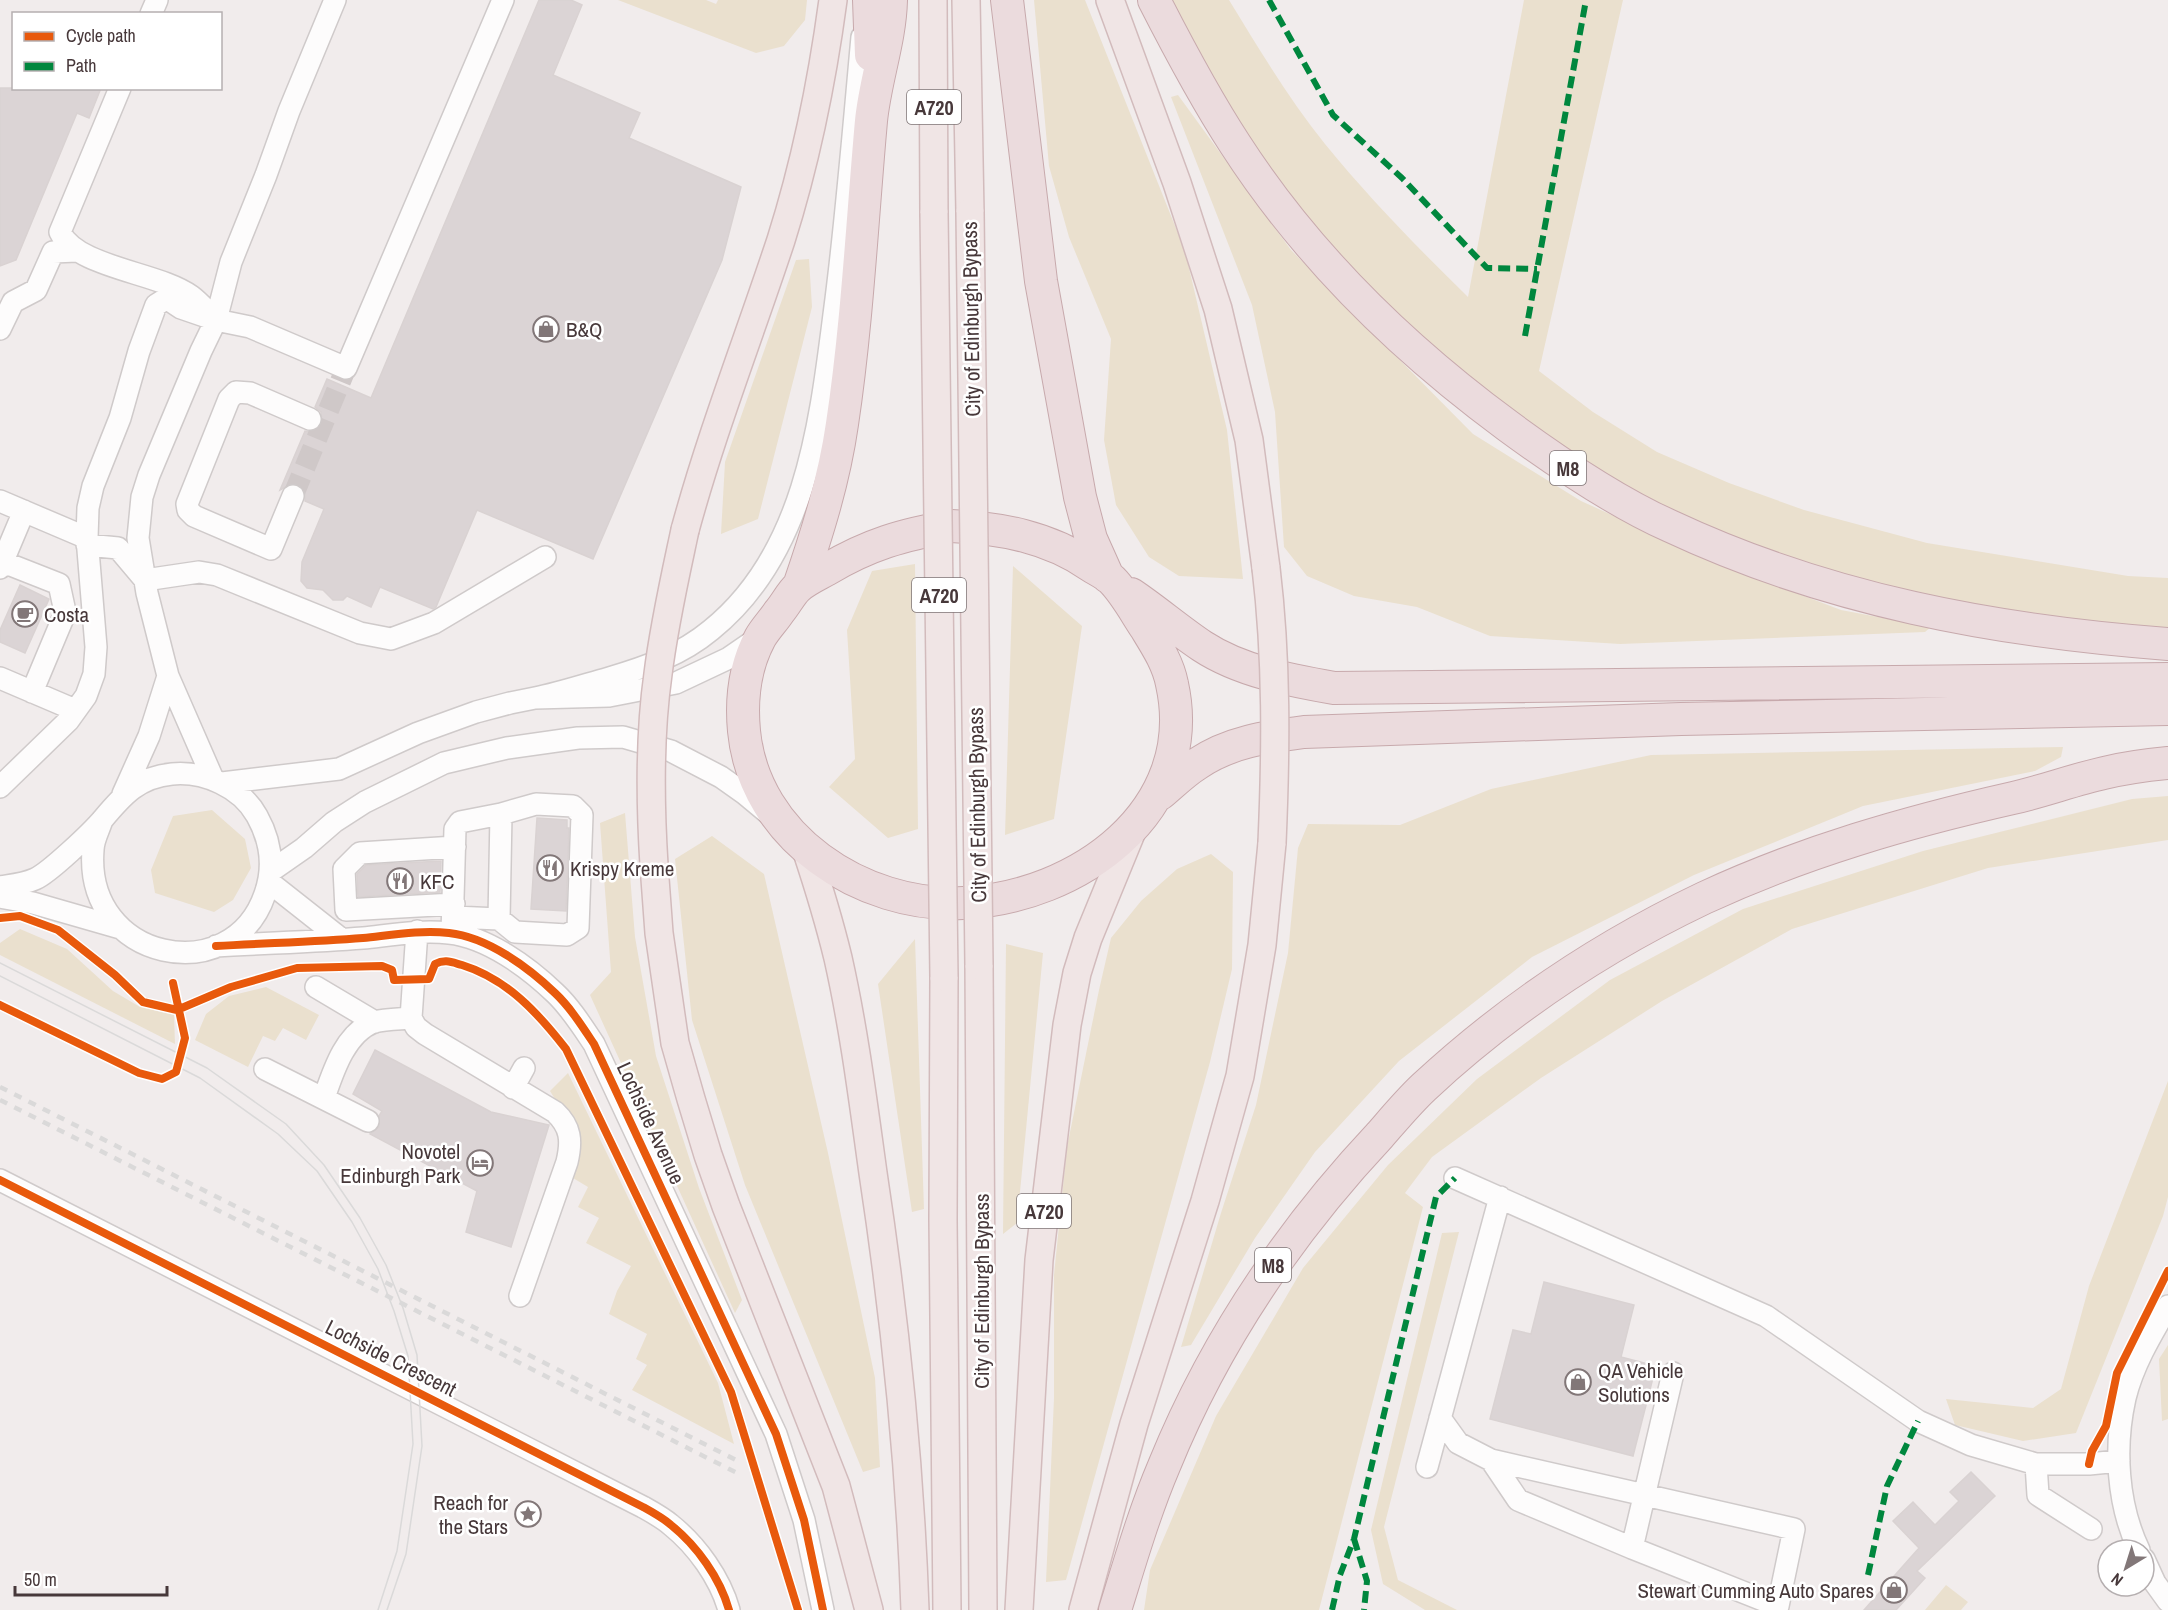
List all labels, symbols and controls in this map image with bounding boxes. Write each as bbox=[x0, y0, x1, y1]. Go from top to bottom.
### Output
legend bbox=[12, 12, 222, 90]
text: Cycle path bbox=[66, 23, 136, 48]
text: Path bbox=[66, 53, 96, 78]
road number: A720 bbox=[907, 90, 961, 124]
street label: City of Edinburgh Bypass bbox=[955, 221, 987, 417]
shop icon: B&Q bbox=[531, 314, 561, 344]
place label: B&Q bbox=[566, 315, 602, 344]
road number: M8 bbox=[1550, 451, 1586, 485]
road number: A720 bbox=[912, 578, 966, 612]
cafe icon: Costa bbox=[10, 599, 40, 629]
place label: Costa bbox=[44, 600, 89, 629]
street label: City of Edinburgh Bypass bbox=[961, 707, 993, 903]
restaurant icon: Krispy Kreme bbox=[535, 853, 565, 883]
place label: Krispy Kreme bbox=[570, 854, 674, 883]
restaurant icon: KFC bbox=[385, 866, 415, 896]
place label: KFC bbox=[420, 867, 454, 896]
street label: Lochside Avenue bbox=[610, 1057, 692, 1189]
place label: Novotel Edinburgh Park bbox=[340, 1137, 460, 1190]
hotel icon: Novotel Edinburgh Park bbox=[465, 1148, 495, 1178]
street label: City of Edinburgh Bypass bbox=[967, 1193, 996, 1389]
road number: A720 bbox=[1017, 1194, 1071, 1228]
road number: M8 bbox=[1255, 1248, 1291, 1282]
street label: Lochside Crescent bbox=[320, 1312, 462, 1404]
place label: QA Vehicle Solutions bbox=[1598, 1356, 1683, 1409]
shop icon: QA Vehicle Solutions bbox=[1563, 1367, 1593, 1397]
place label: Reach for the Stars bbox=[433, 1488, 508, 1541]
place icon: Reach for the Stars bbox=[513, 1499, 543, 1529]
north arrow bbox=[2096, 1538, 2156, 1598]
scale bar bbox=[15, 1559, 166, 1597]
text: 50 m bbox=[24, 1567, 57, 1592]
text: N bbox=[2106, 1568, 2127, 1591]
shop icon: Stewart Cumming Auto Spares bbox=[1879, 1575, 1909, 1605]
place label: Stewart Cumming Auto Spares bbox=[1638, 1576, 1874, 1605]

